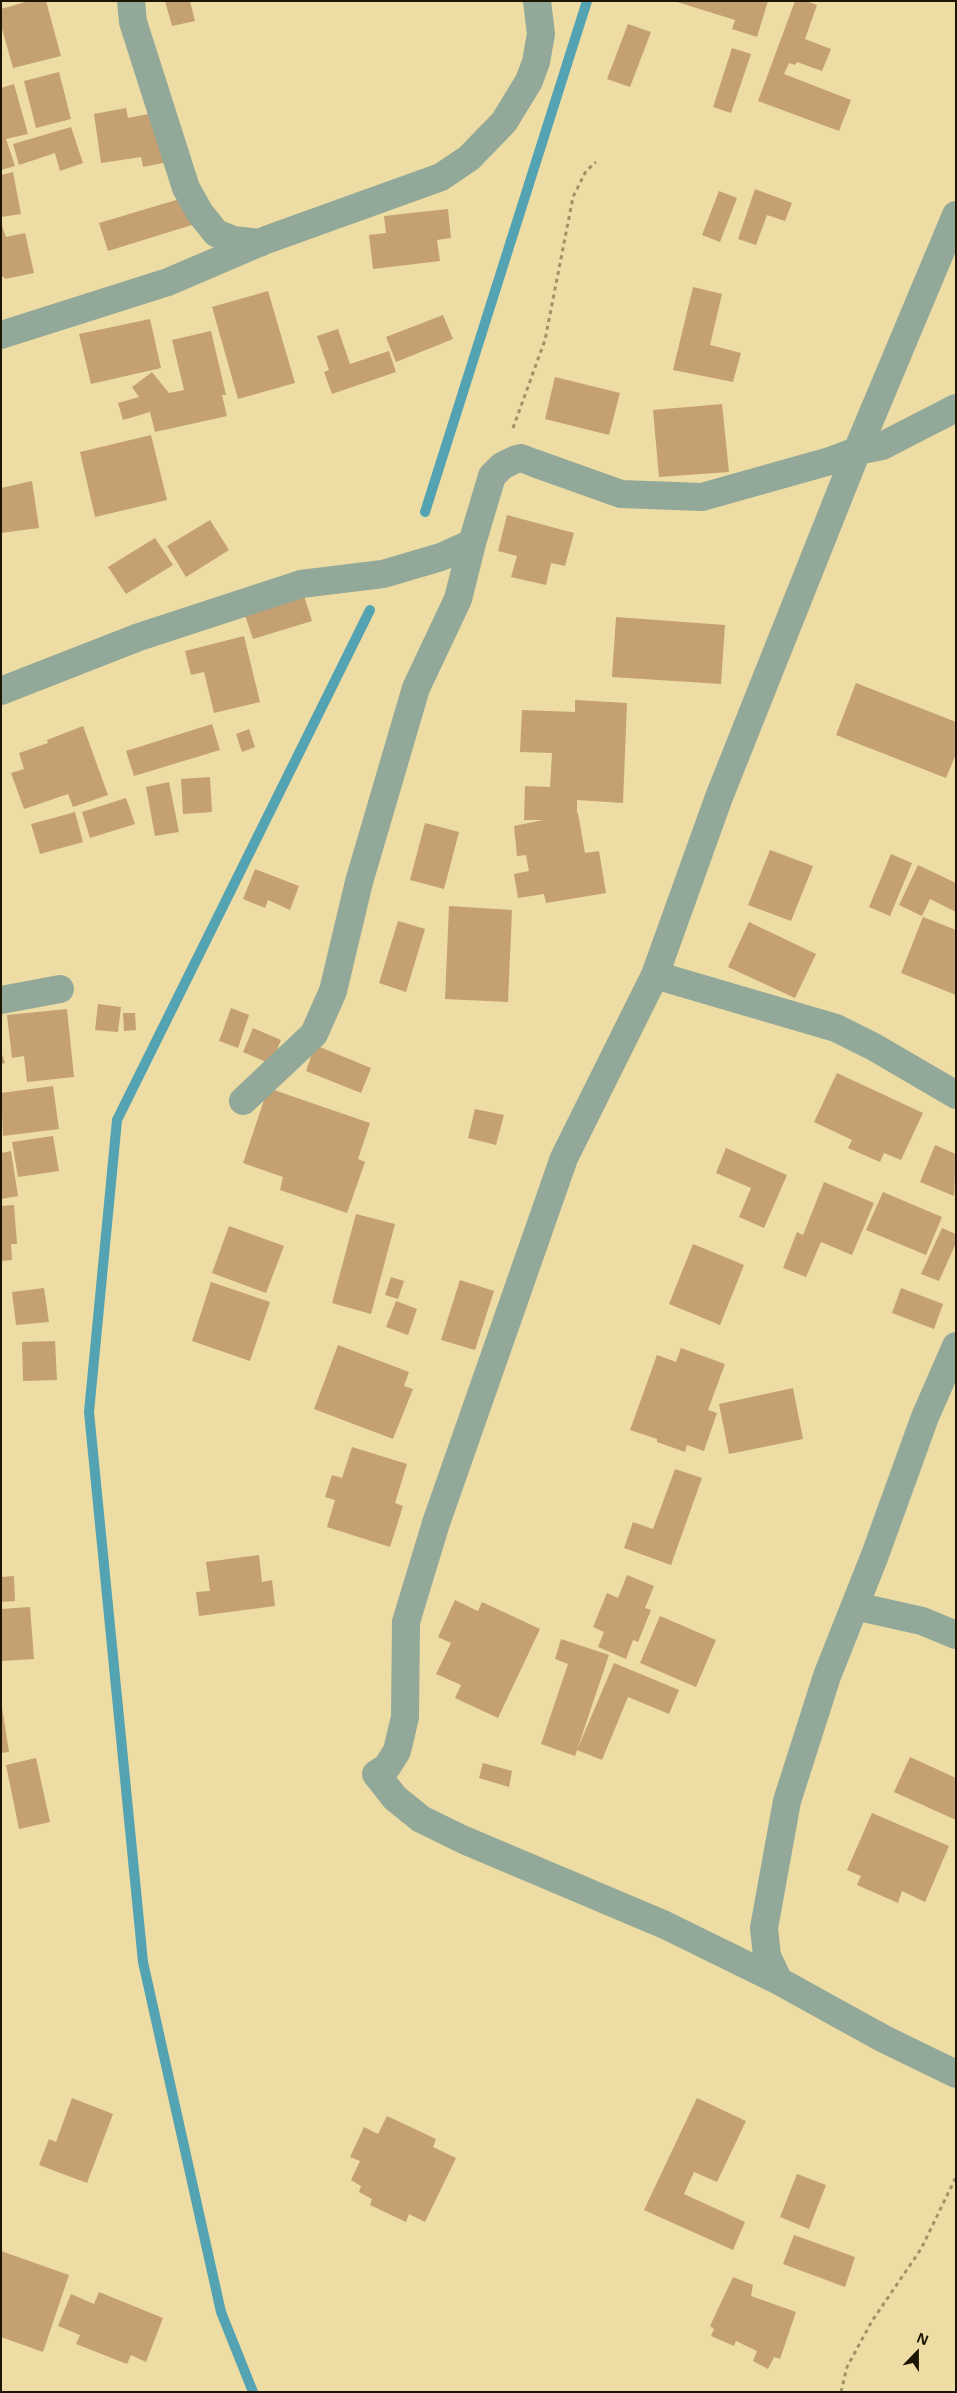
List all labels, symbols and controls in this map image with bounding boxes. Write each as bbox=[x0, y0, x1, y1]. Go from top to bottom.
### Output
north arrow bbox=[892, 2328, 942, 2378]
text: N bbox=[914, 2328, 932, 2350]

